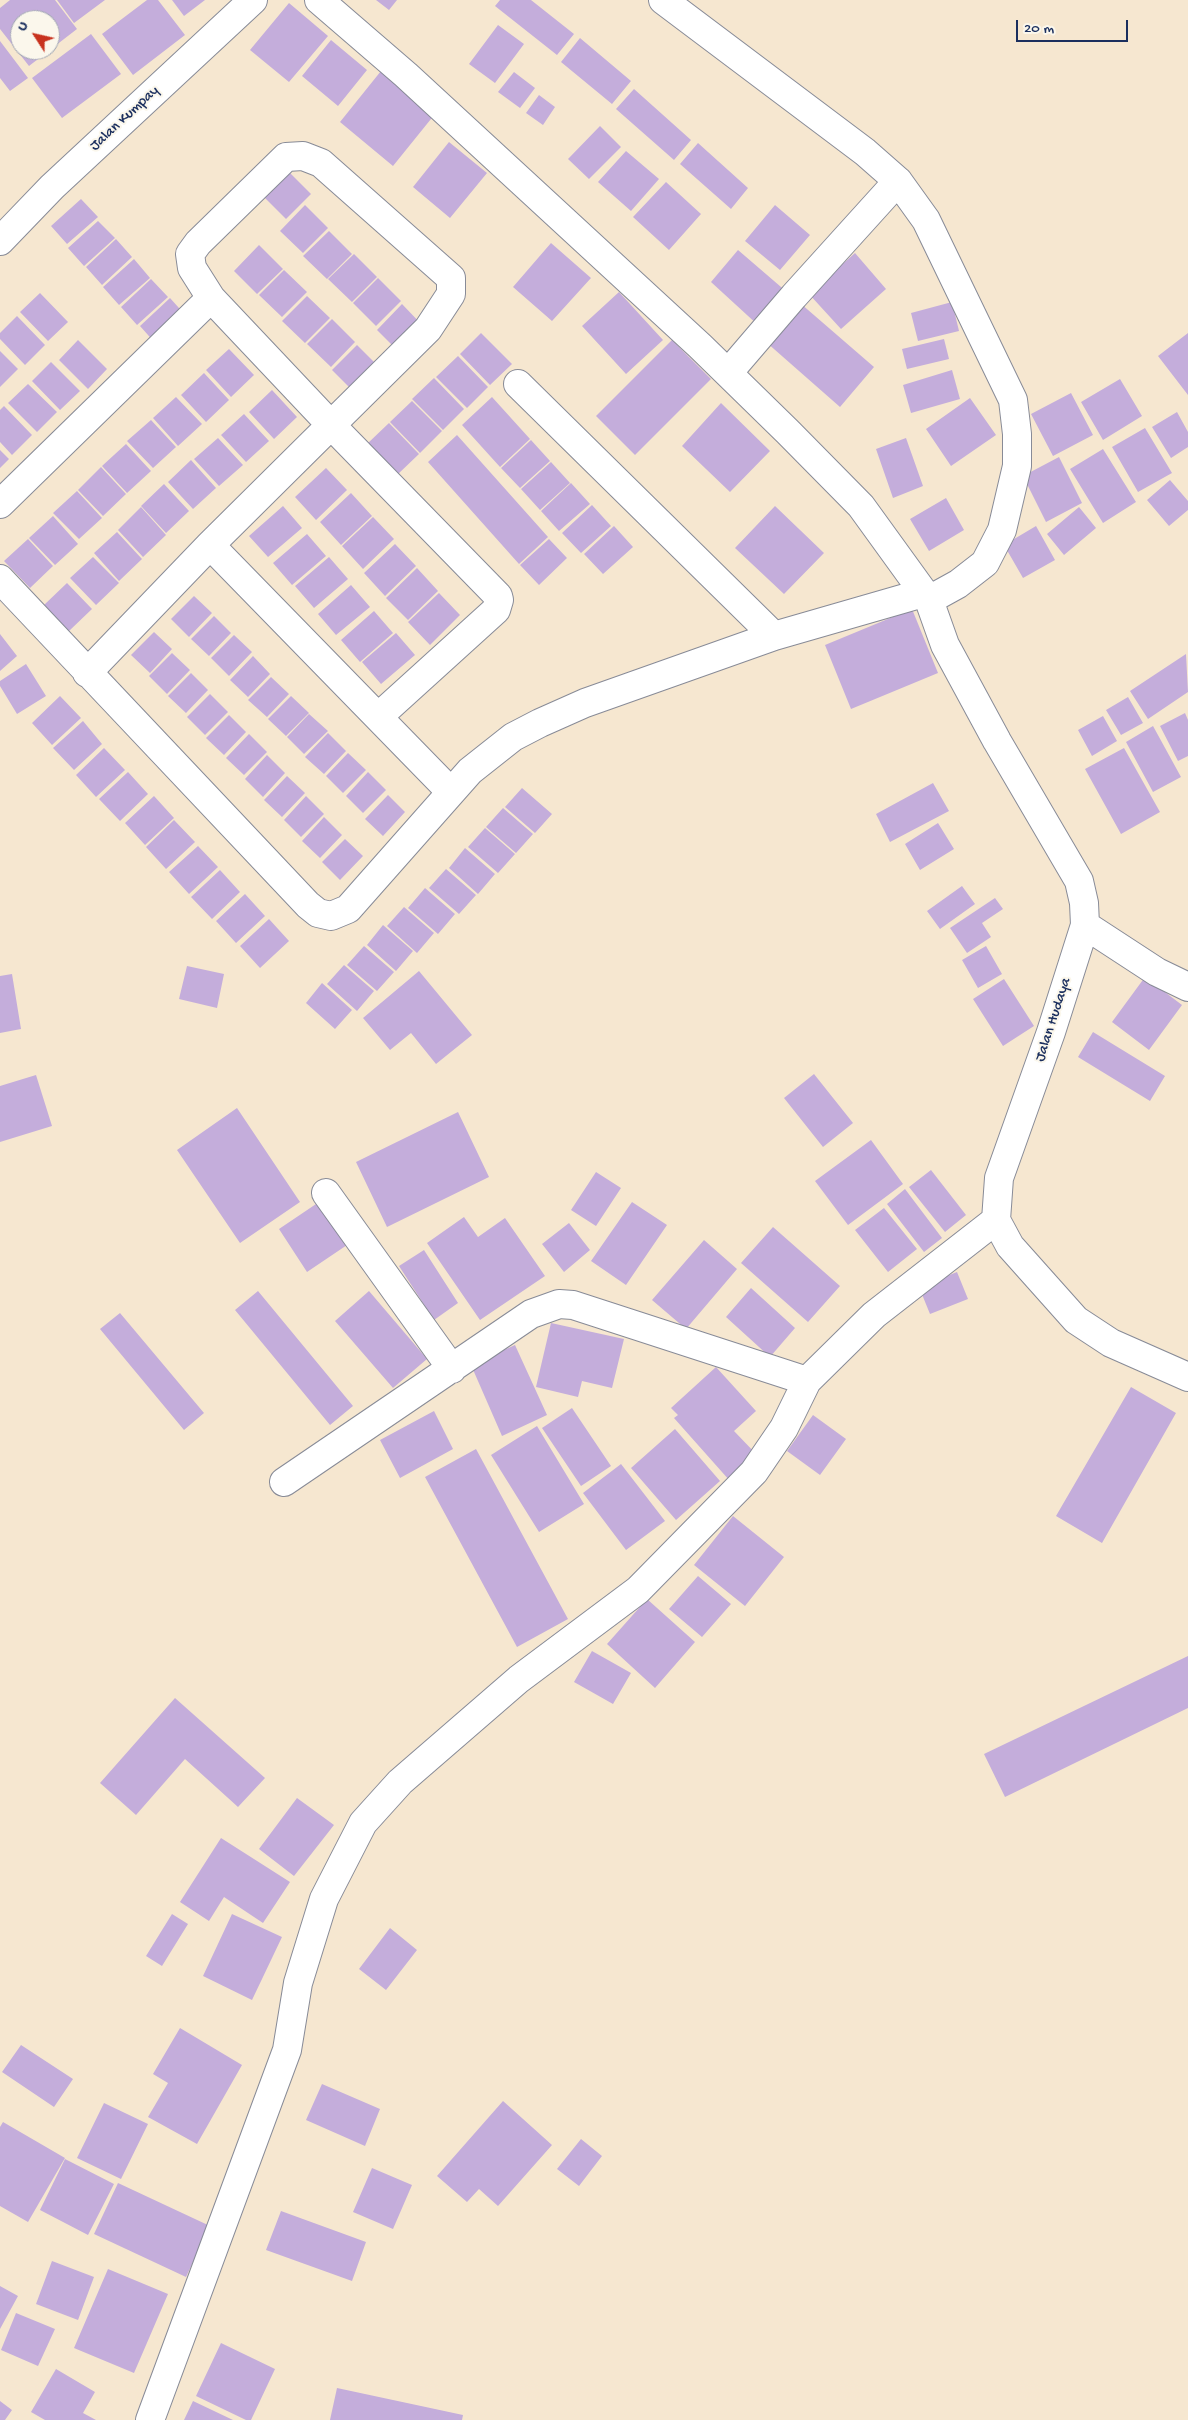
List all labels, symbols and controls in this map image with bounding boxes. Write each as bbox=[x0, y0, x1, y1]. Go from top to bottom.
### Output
north arrow bbox=[10, 10, 60, 60]
scale bar bbox=[1018, 10, 1130, 42]
text: U bbox=[14, 18, 32, 35]
text: 20 m bbox=[1024, 20, 1054, 38]
street label: Jalan Kumpay bbox=[87, 83, 163, 155]
street label: Jalan Hudaya bbox=[1032, 976, 1076, 1064]

